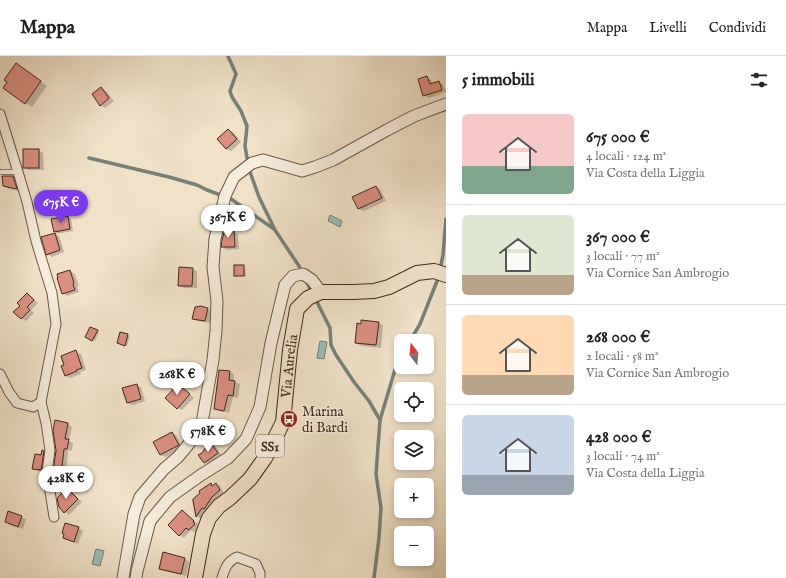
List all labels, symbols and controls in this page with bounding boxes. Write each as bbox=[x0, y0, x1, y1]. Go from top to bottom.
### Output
text: Mappa bbox=[20, 16, 75, 40]
text: Mappa bbox=[587, 19, 627, 37]
text: Livelli bbox=[649, 19, 687, 37]
text: Condividi bbox=[709, 19, 766, 37]
icon: filters bbox=[748, 69, 770, 91]
text: 5 immobili bbox=[462, 70, 535, 91]
text: 675 000 € bbox=[586, 127, 650, 148]
icon: home bbox=[494, 130, 542, 178]
text: 4 locali · 124 m² bbox=[586, 148, 666, 165]
text: Via Costa della Liggia bbox=[586, 165, 705, 182]
pin: 675K € bbox=[28, 190, 94, 224]
text: 675K € bbox=[43, 194, 79, 211]
pin: 367K € bbox=[195, 205, 261, 239]
text: 367K € bbox=[210, 209, 246, 226]
text: 367 000 € bbox=[586, 227, 650, 248]
icon: home bbox=[494, 231, 542, 279]
text: 3 locali · 77 m² bbox=[586, 248, 660, 265]
text: Via Cornice San Ambrogio bbox=[586, 265, 729, 282]
text: 268 000 € bbox=[586, 327, 650, 348]
icon: home bbox=[494, 331, 542, 379]
street label: Via Aurelia bbox=[277, 332, 303, 400]
north arrow bbox=[394, 334, 434, 374]
map controls bbox=[394, 334, 434, 566]
text: 2 locali · 58 m² bbox=[586, 348, 659, 365]
pin: 268K € bbox=[144, 362, 210, 396]
text: Via Cornice San Ambrogio bbox=[586, 365, 729, 382]
text: 268K € bbox=[159, 366, 195, 383]
button: locate bbox=[394, 382, 434, 422]
place label: Marina di Bardi bbox=[302, 403, 348, 437]
bus stop icon: Marina di Bardi bbox=[279, 409, 299, 429]
pin: 578K € bbox=[175, 419, 241, 453]
text: 578K € bbox=[190, 423, 226, 440]
text: 428 000 € bbox=[586, 427, 651, 448]
button: layers bbox=[394, 430, 434, 470]
icon: home bbox=[494, 431, 542, 479]
road number: SS1 bbox=[256, 435, 284, 457]
text: 3 locali · 74 m² bbox=[586, 448, 660, 465]
text: Via Costa della Liggia bbox=[586, 465, 705, 482]
pin: 428K € bbox=[33, 466, 99, 500]
text: 428K € bbox=[47, 470, 85, 487]
button: + bbox=[394, 478, 434, 518]
button: − bbox=[394, 526, 434, 566]

